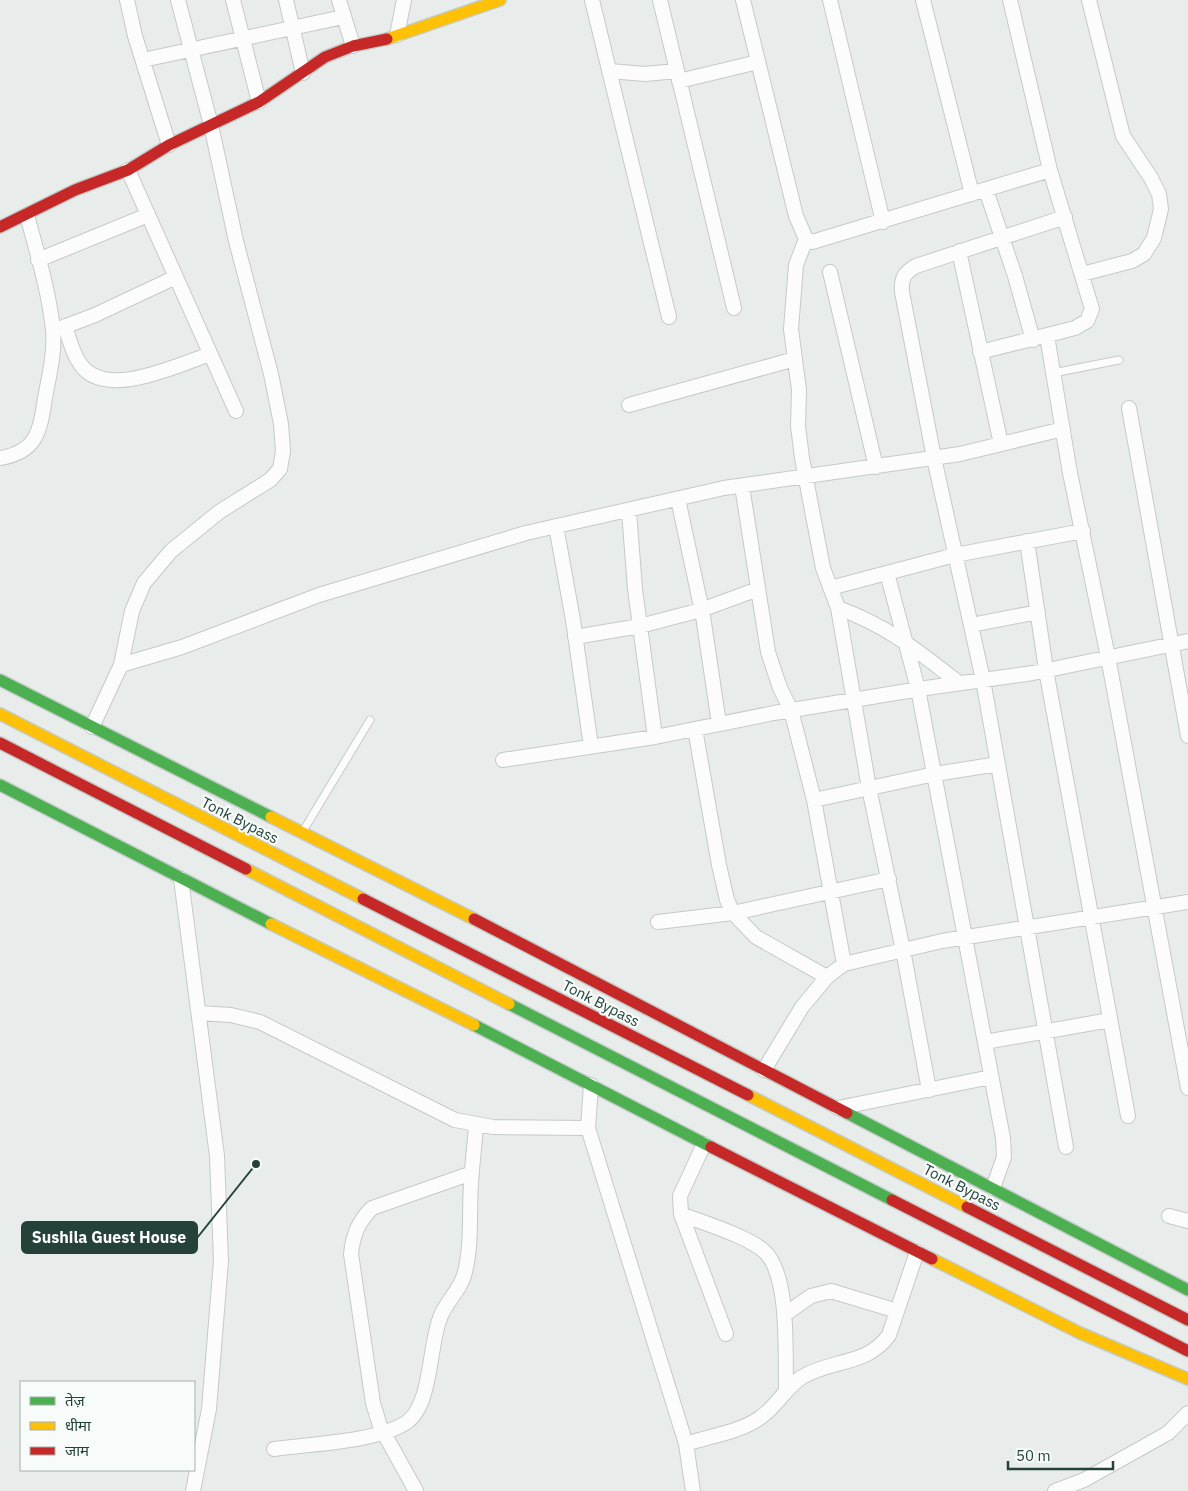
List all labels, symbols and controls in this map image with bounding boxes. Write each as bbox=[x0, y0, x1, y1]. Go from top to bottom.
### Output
street label: Tonk Bypass bbox=[198, 792, 282, 848]
street label: Tonk Bypass bbox=[559, 975, 643, 1031]
street label: Tonk Bypass bbox=[920, 1159, 1004, 1215]
callout: Sushila Guest House bbox=[22, 1222, 197, 1253]
text: Sushila Guest House bbox=[32, 1227, 186, 1247]
legend bbox=[20, 1381, 195, 1471]
text: तेज़ bbox=[65, 1391, 86, 1410]
text: धीमा bbox=[65, 1416, 92, 1435]
scale bar bbox=[1008, 1438, 1113, 1470]
text: जाम bbox=[65, 1441, 90, 1460]
text: 50 m bbox=[1016, 1446, 1051, 1465]

